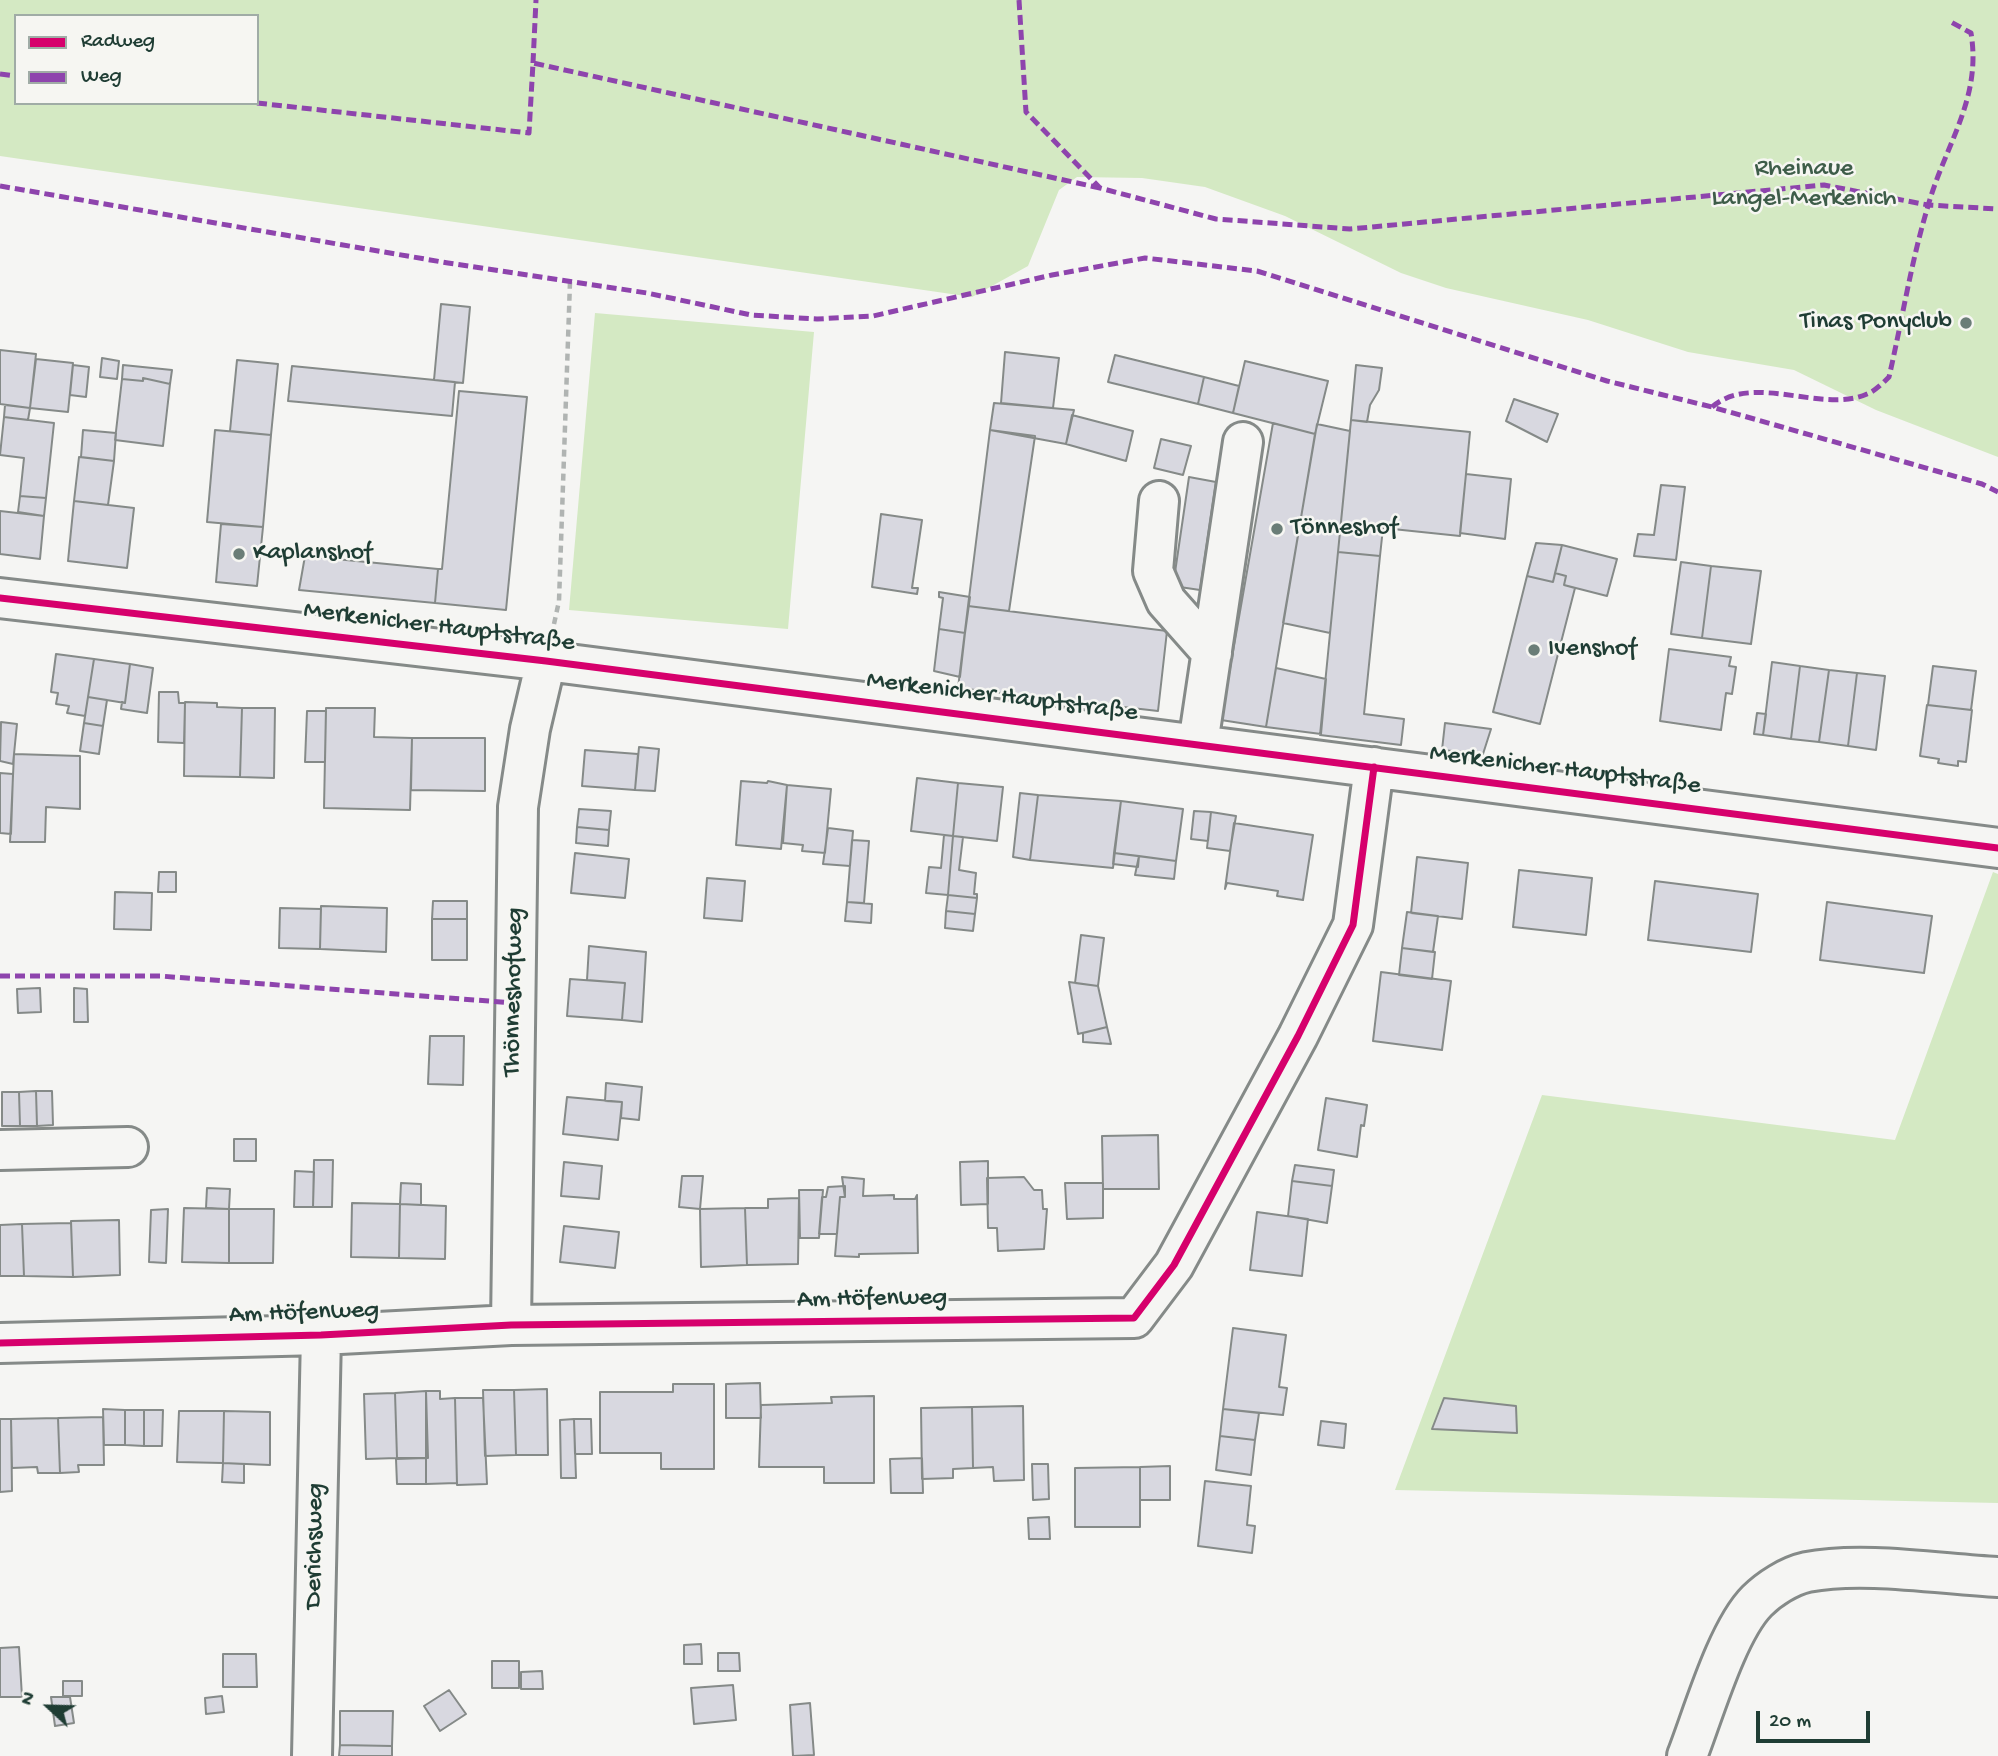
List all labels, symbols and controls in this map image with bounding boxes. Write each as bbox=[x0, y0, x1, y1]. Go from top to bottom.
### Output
legend bbox=[14, 14, 259, 105]
text: Radweg bbox=[81, 30, 155, 55]
text: Weg bbox=[81, 65, 122, 90]
park label: Rheinaue Langel-Merkenich bbox=[1712, 154, 1896, 216]
place label: Tinas Ponyclub bbox=[1800, 307, 1952, 339]
marker: Tinas Ponyclub bbox=[1958, 315, 1974, 331]
place label: Tönneshof bbox=[1291, 513, 1398, 545]
marker: Tönneshof bbox=[1269, 521, 1285, 537]
place label: Kaplanshof bbox=[253, 538, 372, 570]
marker: Kaplanshof bbox=[231, 546, 247, 562]
street label: Merkenicher Hauptstraße bbox=[302, 596, 576, 660]
place label: Ivenshof bbox=[1548, 634, 1636, 666]
marker: Ivenshof bbox=[1526, 642, 1542, 658]
street label: Merkenicher Hauptstraße bbox=[865, 666, 1139, 730]
street label: Merkenicher Hauptstraße bbox=[1428, 739, 1702, 803]
street label: Thönneshofweg bbox=[498, 907, 532, 1077]
street label: Am Höfenweg bbox=[797, 1283, 947, 1317]
street label: Am Höfenweg bbox=[228, 1296, 380, 1332]
street label: Derichsweg bbox=[299, 1483, 333, 1609]
north arrow bbox=[14, 1672, 84, 1742]
text: N bbox=[16, 1689, 42, 1709]
scale bar bbox=[1760, 1696, 1874, 1740]
text: 20 m bbox=[1769, 1710, 1811, 1735]

